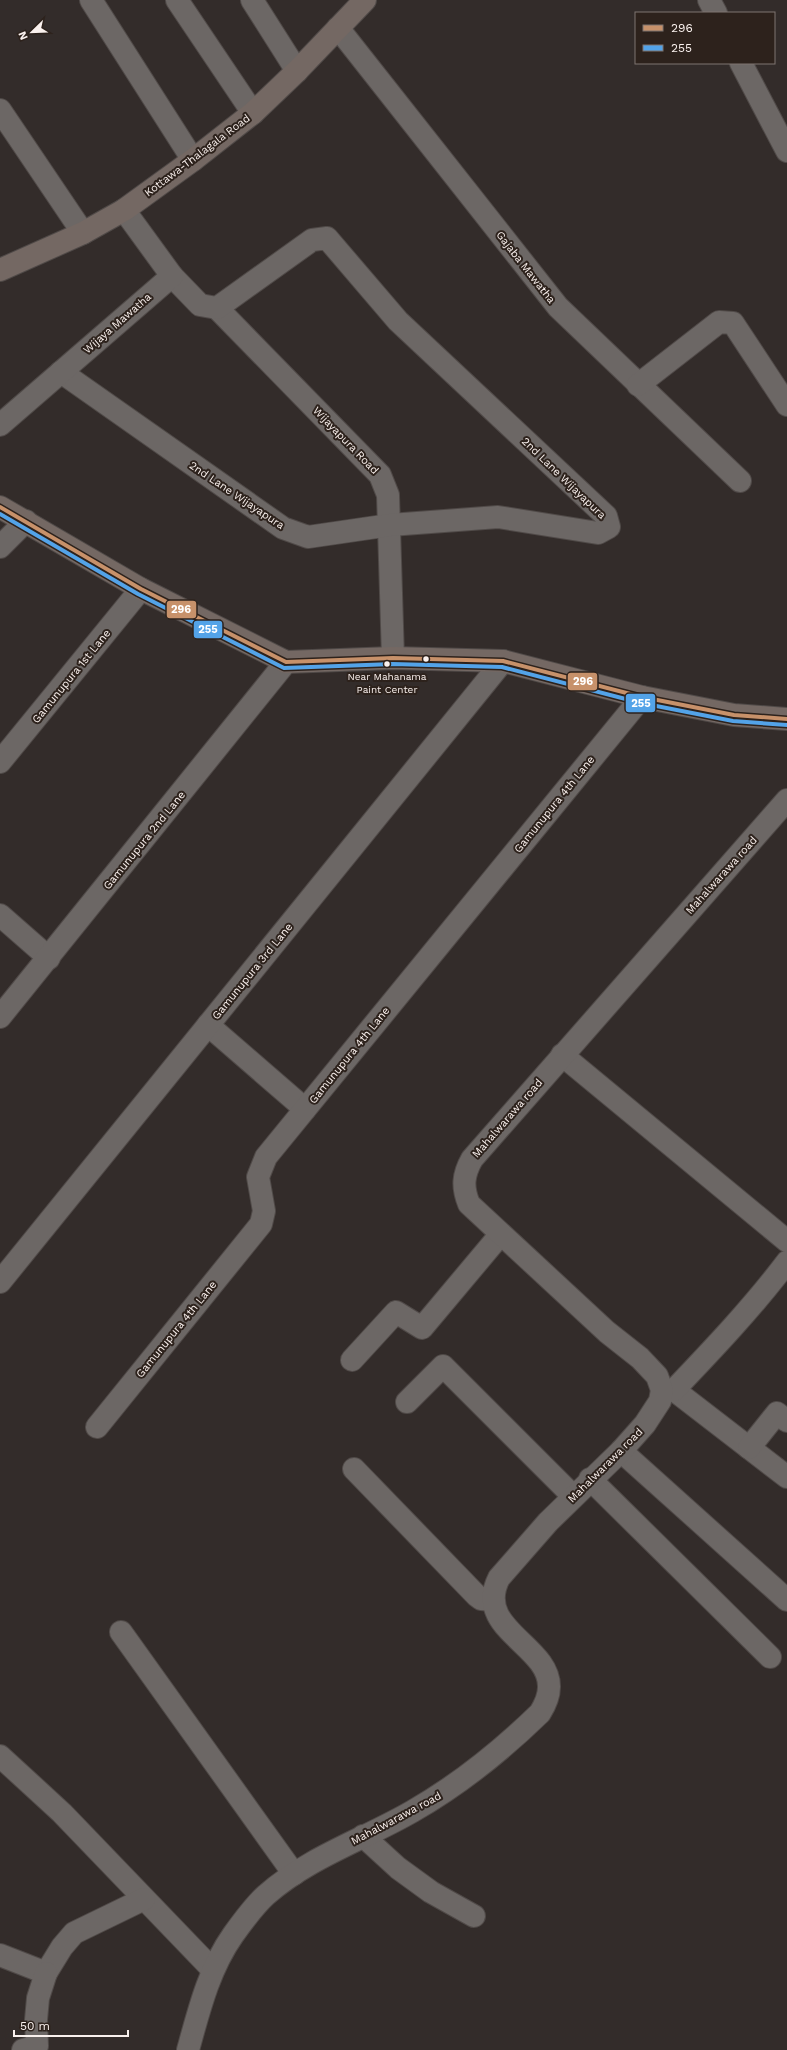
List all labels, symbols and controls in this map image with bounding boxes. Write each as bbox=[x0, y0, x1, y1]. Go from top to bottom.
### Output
north arrow bbox=[12, 12, 52, 52]
legend bbox=[635, 12, 775, 64]
text: 296 bbox=[671, 21, 693, 35]
text: N bbox=[16, 29, 31, 42]
text: 255 bbox=[671, 41, 692, 55]
street label: Kottawa-Thalagala Road bbox=[142, 111, 253, 199]
street label: Gajaba Mawatha bbox=[493, 229, 558, 306]
street label: Wijaya Mawatha bbox=[81, 290, 154, 356]
street label: Wijayapura Road bbox=[310, 404, 381, 477]
street label: 2nd Lane Wijayapura bbox=[519, 435, 608, 522]
street label: 2nd Lane Wijayapura bbox=[187, 459, 287, 532]
line badge: 296 bbox=[166, 600, 197, 619]
text: 296 bbox=[171, 603, 191, 616]
line badge: 255 bbox=[193, 620, 223, 639]
text: 255 bbox=[198, 623, 218, 636]
street label: Gamunupura 1st Lane bbox=[30, 627, 113, 726]
unlabelled marker bbox=[421, 654, 431, 664]
marker: Near Mahanama Paint Center bbox=[382, 659, 392, 669]
place label: Near Mahanama Paint Center bbox=[348, 671, 427, 695]
line badge: 296 bbox=[567, 672, 598, 691]
text: 296 bbox=[573, 675, 593, 688]
line badge: 255 bbox=[625, 693, 656, 713]
text: 255 bbox=[631, 697, 651, 710]
street label: Gamunupura 4th Lane bbox=[511, 753, 597, 855]
street label: Gamunupura 2nd Lane bbox=[101, 789, 188, 892]
street label: Mahalwarawa road bbox=[683, 834, 760, 917]
street label: Gamunupura 3rd Lane bbox=[210, 921, 295, 1022]
street label: Gamunupura 4th Lane bbox=[306, 1004, 392, 1106]
street label: Mahalwarawa road bbox=[470, 1076, 545, 1160]
street label: Gamunupura 4th Lane bbox=[133, 1278, 219, 1380]
street label: Mahalwarawa road bbox=[565, 1425, 645, 1505]
street label: Mahalwarawa road bbox=[349, 1789, 444, 1848]
scale bar bbox=[14, 2012, 128, 2038]
text: 50 m bbox=[20, 2019, 50, 2033]

